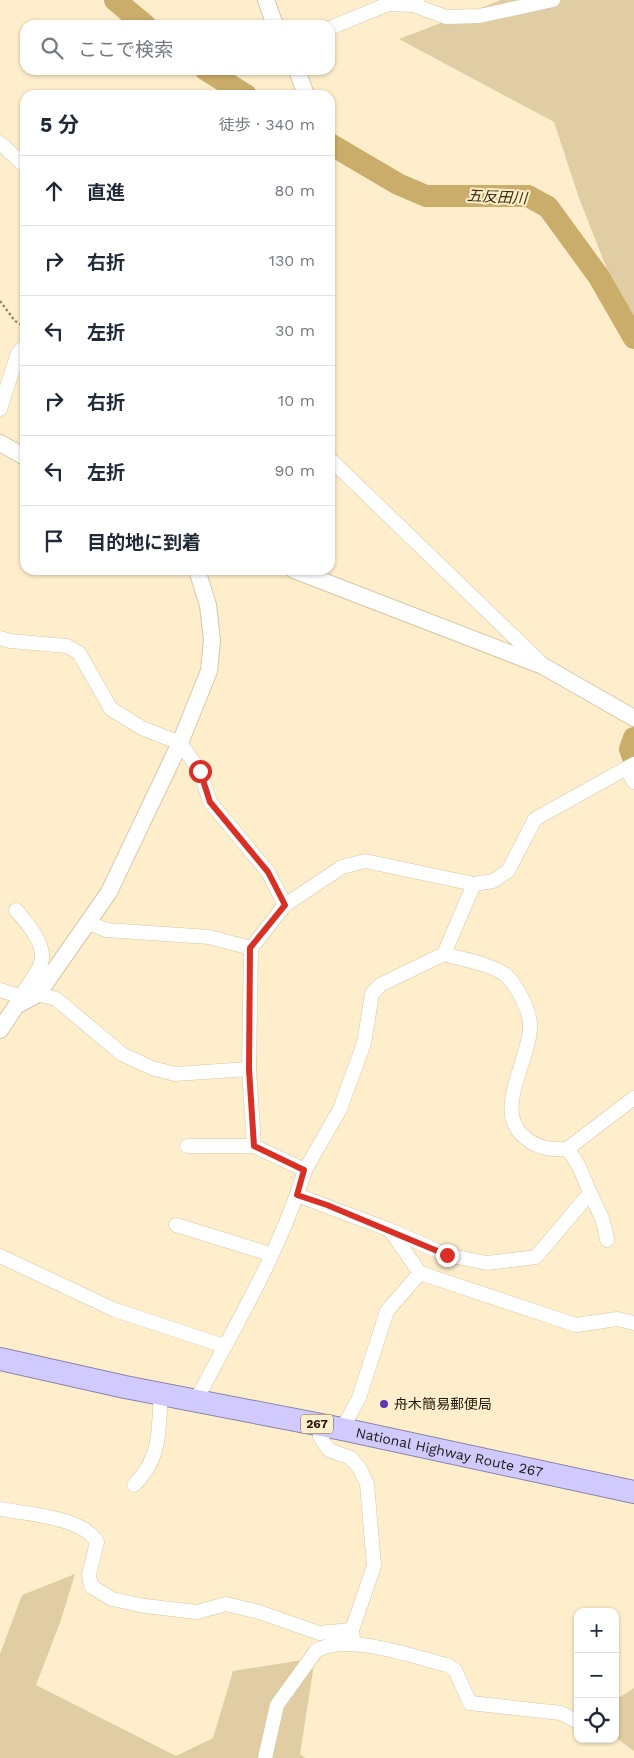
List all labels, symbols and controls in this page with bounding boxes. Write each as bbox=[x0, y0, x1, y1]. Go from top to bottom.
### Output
search box bbox=[20, 20, 335, 75]
icon: search bbox=[38, 34, 66, 62]
text: ここで検索 bbox=[78, 38, 173, 61]
text: 5 分 bbox=[40, 112, 79, 137]
text: 徒歩 · 340 m bbox=[219, 115, 315, 134]
icon: ahead bbox=[40, 177, 68, 205]
text: 直進 bbox=[87, 181, 125, 204]
text: 80 m bbox=[274, 181, 315, 200]
water label: 五反田川 bbox=[467, 186, 529, 208]
icon: right bbox=[40, 247, 68, 275]
text: 右折 bbox=[87, 251, 125, 274]
text: 130 m bbox=[269, 251, 315, 270]
icon: left bbox=[40, 317, 68, 345]
text: 左折 bbox=[87, 321, 125, 344]
text: 30 m bbox=[275, 321, 315, 340]
icon: right bbox=[40, 387, 68, 415]
text: 右折 bbox=[87, 391, 125, 414]
text: 10 m bbox=[278, 391, 315, 410]
icon: left bbox=[40, 457, 68, 485]
text: 左折 bbox=[87, 461, 125, 484]
text: 90 m bbox=[274, 461, 315, 480]
icon: arrive bbox=[40, 527, 68, 555]
text: 目的地に到着 bbox=[87, 531, 201, 554]
route start bbox=[189, 760, 212, 783]
route end bbox=[436, 1244, 459, 1267]
place label: 舟木簡易郵便局 bbox=[394, 1396, 492, 1412]
marker: 舟木簡易郵便局 bbox=[378, 1398, 390, 1410]
road number: 267 bbox=[301, 1415, 333, 1434]
street label: National Highway Route 267 bbox=[354, 1424, 545, 1480]
map controls bbox=[574, 1608, 619, 1743]
button: + bbox=[574, 1608, 619, 1653]
button: − bbox=[574, 1653, 619, 1698]
button: locate bbox=[574, 1698, 619, 1743]

